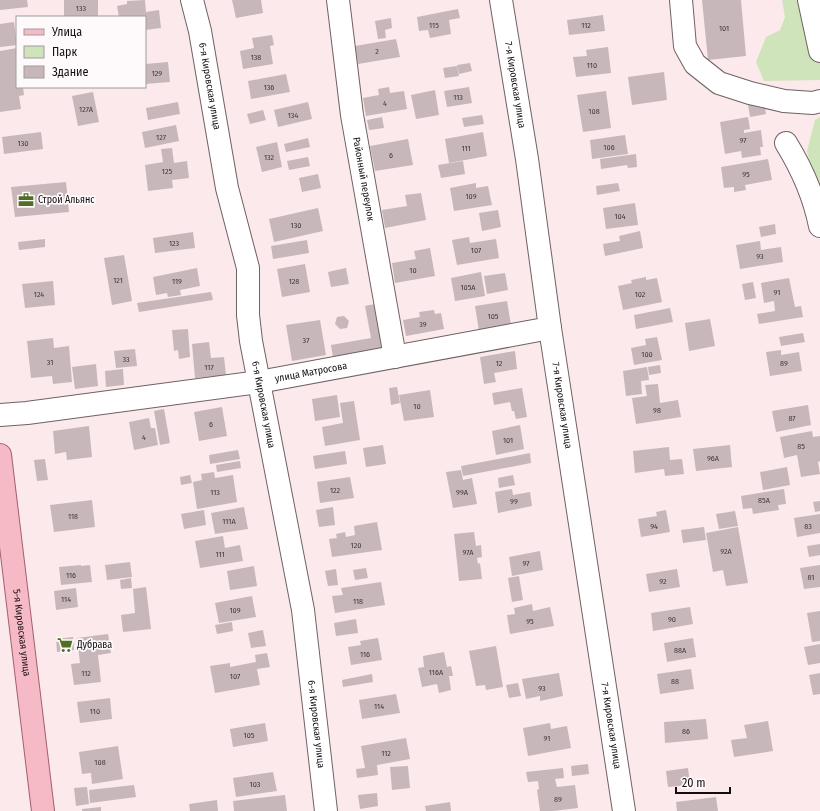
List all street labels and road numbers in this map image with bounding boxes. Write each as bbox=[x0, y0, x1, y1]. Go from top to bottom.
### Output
street label: 7-я Кировская улица bbox=[502, 41, 528, 129]
street label: 6-я Кировская улица bbox=[196, 42, 223, 131]
street label: Районный переулок bbox=[350, 136, 377, 222]
street label: 6-я Кировская улица bbox=[249, 360, 278, 449]
street label: улица Матросова bbox=[274, 360, 348, 385]
street label: 7-я Кировская улица bbox=[549, 361, 574, 450]
street label: 5-я Кировская улица bbox=[10, 588, 33, 677]
street label: 6-я Кировская улица bbox=[305, 680, 327, 769]
street label: 7-я Кировская улица bbox=[598, 682, 623, 770]

